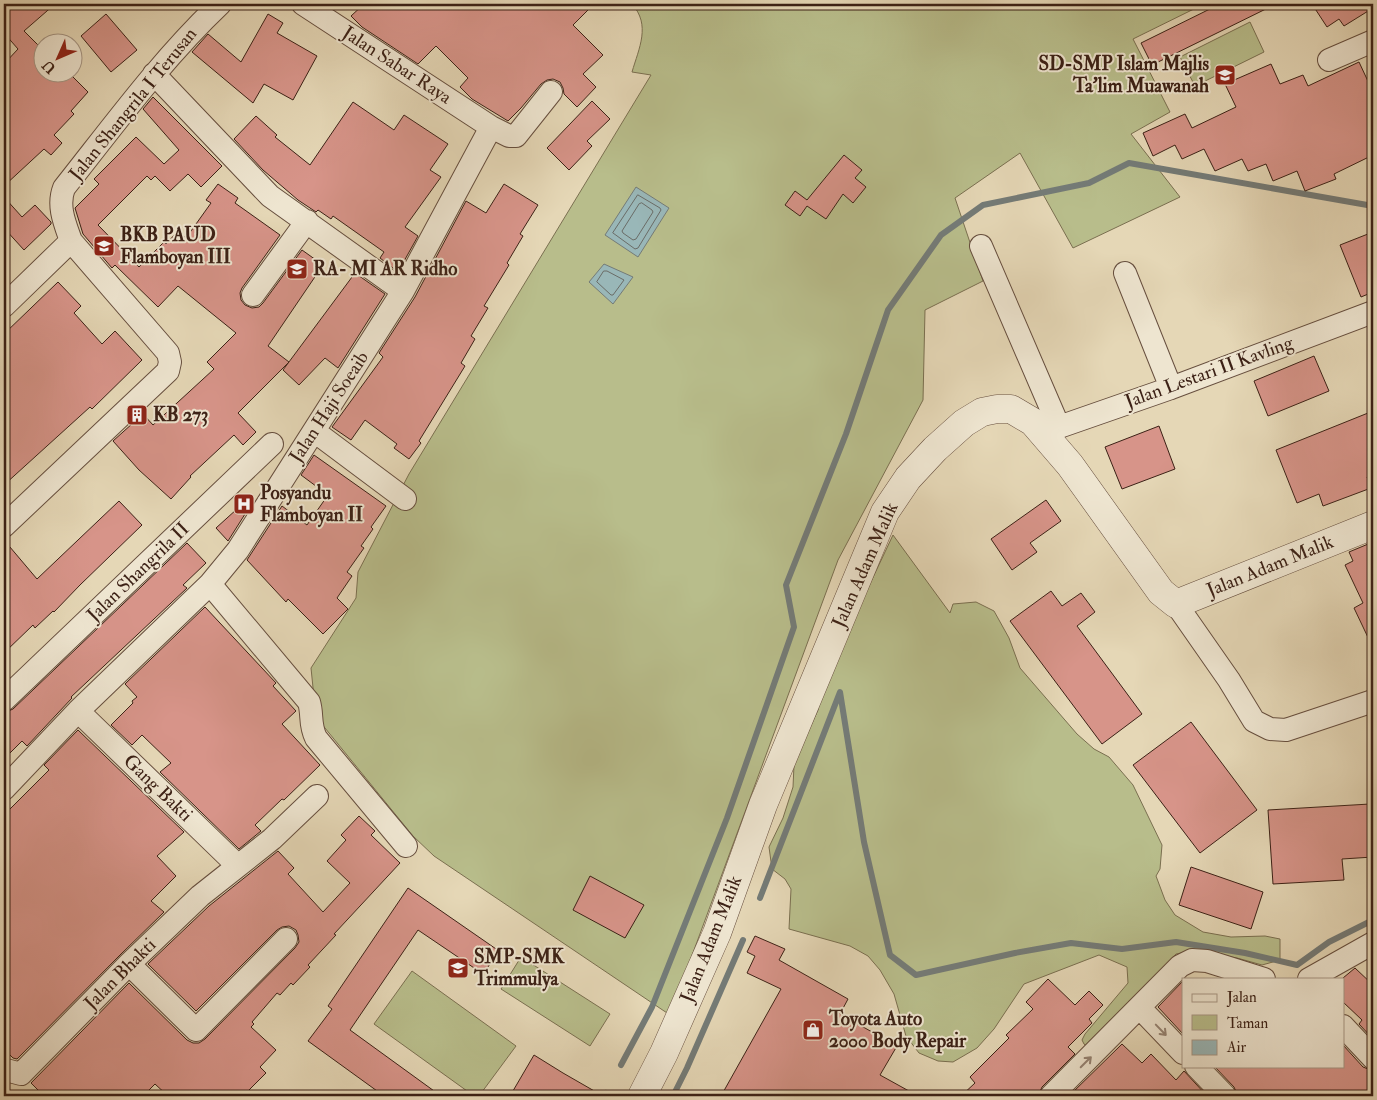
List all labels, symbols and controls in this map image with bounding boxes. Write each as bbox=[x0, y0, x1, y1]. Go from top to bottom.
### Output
street label: Jalan Sabar Raya bbox=[337, 20, 456, 109]
street label: Jalan Shangrila I Terusan bbox=[63, 22, 202, 186]
north arrow bbox=[32, 32, 82, 82]
place label: SD-SMP Islam Majlis Ta'lim Muawanah bbox=[1038, 52, 1209, 98]
text: U bbox=[39, 56, 59, 77]
school or university icon: SD-SMP Islam Majlis Ta'lim Muawanah bbox=[1213, 63, 1237, 87]
place label: BKB PAUD Flamboyan III bbox=[120, 223, 231, 270]
school or university icon: BKB PAUD Flamboyan III bbox=[92, 234, 116, 258]
school or university icon: RA- MI AR Ridho bbox=[285, 257, 309, 281]
place label: RA- MI AR Ridho bbox=[313, 257, 457, 281]
street label: Jalan Lestari II Kavling bbox=[1121, 330, 1297, 414]
street label: Jalan Haji Soeaib bbox=[283, 347, 374, 468]
building icon: KB 273 bbox=[125, 403, 149, 427]
place label: KB 273 bbox=[153, 403, 208, 427]
place label: Posyandu Flamboyan II bbox=[260, 481, 363, 528]
hospital icon: Posyandu Flamboyan II bbox=[232, 492, 256, 516]
street label: Jalan Adam Malik bbox=[826, 499, 903, 632]
street label: Jalan Shangrila II bbox=[81, 517, 194, 628]
street label: Jalan Adam Malik bbox=[1202, 530, 1337, 603]
street label: Gang Bakti bbox=[118, 749, 198, 827]
street label: Jalan Adam Malik bbox=[674, 872, 747, 1007]
street label: Jalan Bhakti bbox=[78, 933, 161, 1016]
place label: SMP-SMK Trimmulya bbox=[473, 945, 565, 992]
school or university icon: SMP-SMK Trimmulya bbox=[446, 956, 470, 980]
legend bbox=[1182, 978, 1344, 1068]
text: Jalan bbox=[1226, 988, 1257, 1008]
place label: Toyota Auto 2000 Body Repair bbox=[828, 1007, 967, 1054]
text: Taman bbox=[1227, 1014, 1268, 1033]
shop icon: Toyota Auto 2000 Body Repair bbox=[801, 1018, 825, 1042]
one-way arrow bbox=[1155, 1024, 1167, 1036]
text: Air bbox=[1226, 1038, 1247, 1057]
one-way arrow bbox=[1080, 1056, 1092, 1068]

